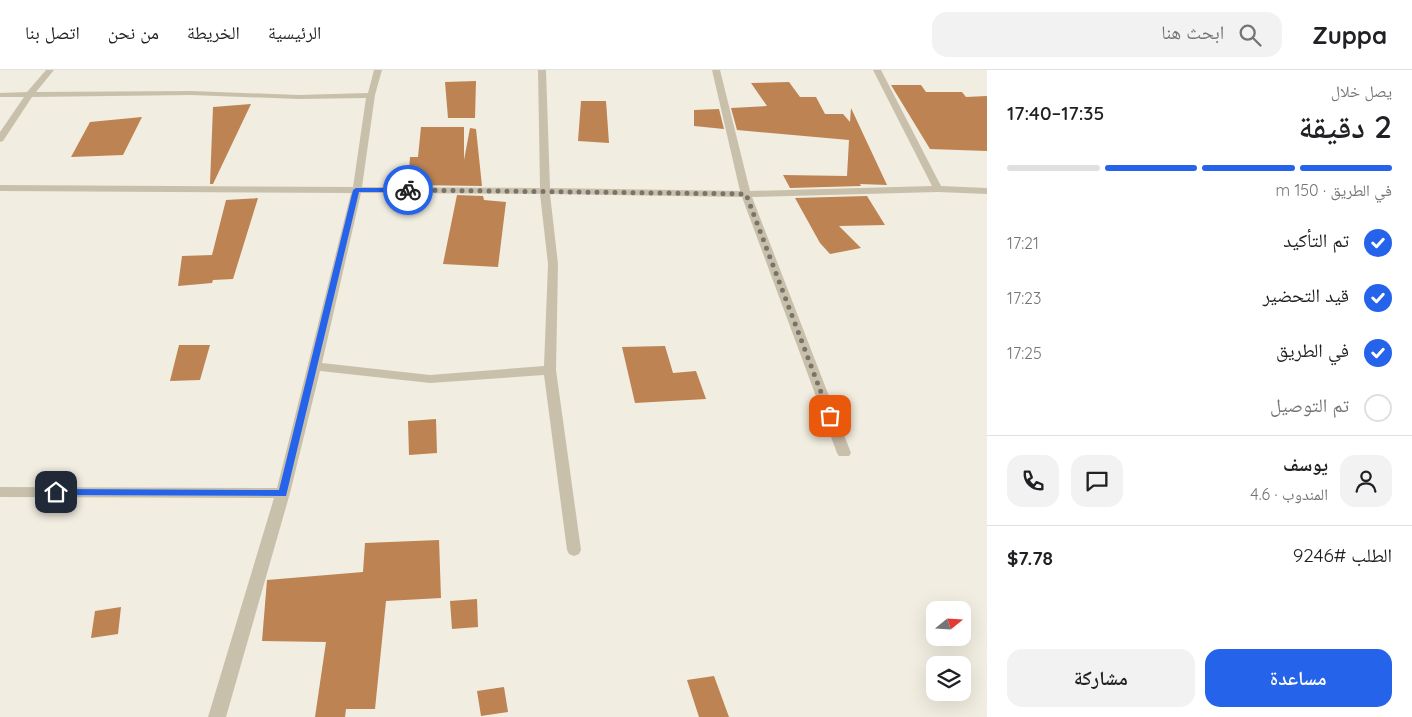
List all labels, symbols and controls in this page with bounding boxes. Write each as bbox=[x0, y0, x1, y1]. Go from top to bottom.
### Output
search box bbox=[932, 12, 1282, 57]
text: ابحث هنا bbox=[1161, 20, 1224, 44]
text: Zuppa bbox=[1312, 20, 1387, 50]
text: اتصل بنا bbox=[25, 21, 80, 44]
text: من نحن bbox=[108, 21, 159, 44]
text: الخريطة bbox=[187, 21, 240, 44]
text: الرئيسية bbox=[268, 21, 321, 44]
icon: search bbox=[1236, 21, 1264, 49]
text: يصل خلال bbox=[1331, 81, 1392, 101]
text: 17:35–17:40 bbox=[1007, 101, 1104, 125]
text: 2 دقيقة bbox=[1299, 106, 1392, 146]
courier bbox=[383, 165, 433, 215]
icon: bike bbox=[394, 176, 422, 204]
text: في الطريق · 150 m bbox=[1275, 180, 1392, 200]
text: تم التأكيد bbox=[1283, 228, 1349, 252]
icon: check bbox=[1364, 229, 1392, 257]
text: 17:21 bbox=[1007, 233, 1039, 253]
text: قيد التحضير bbox=[1263, 283, 1349, 307]
icon: check bbox=[1364, 284, 1392, 312]
text: 17:23 bbox=[1007, 288, 1041, 308]
text: في الطريق bbox=[1276, 338, 1349, 362]
icon: check bbox=[1364, 339, 1392, 367]
text: 17:25 bbox=[1007, 343, 1042, 363]
text: تم التوصيل bbox=[1270, 393, 1349, 417]
pin bbox=[809, 395, 851, 437]
icon: bag bbox=[816, 402, 844, 430]
text: يوسف bbox=[1283, 452, 1328, 476]
button: phone bbox=[1007, 455, 1059, 507]
button: chat bbox=[1071, 455, 1123, 507]
button: person bbox=[1340, 455, 1392, 507]
pin bbox=[35, 471, 77, 513]
icon: home bbox=[42, 478, 70, 506]
text: المندوب · 4.6 bbox=[1250, 484, 1328, 504]
text: الطلب #9246 bbox=[1293, 543, 1392, 567]
text: $7.78 bbox=[1007, 546, 1053, 570]
north arrow bbox=[926, 601, 971, 646]
map controls bbox=[926, 601, 971, 701]
button: مشاركة bbox=[1007, 649, 1195, 707]
button: مساعدة bbox=[1205, 649, 1392, 707]
button: layers bbox=[926, 656, 971, 701]

